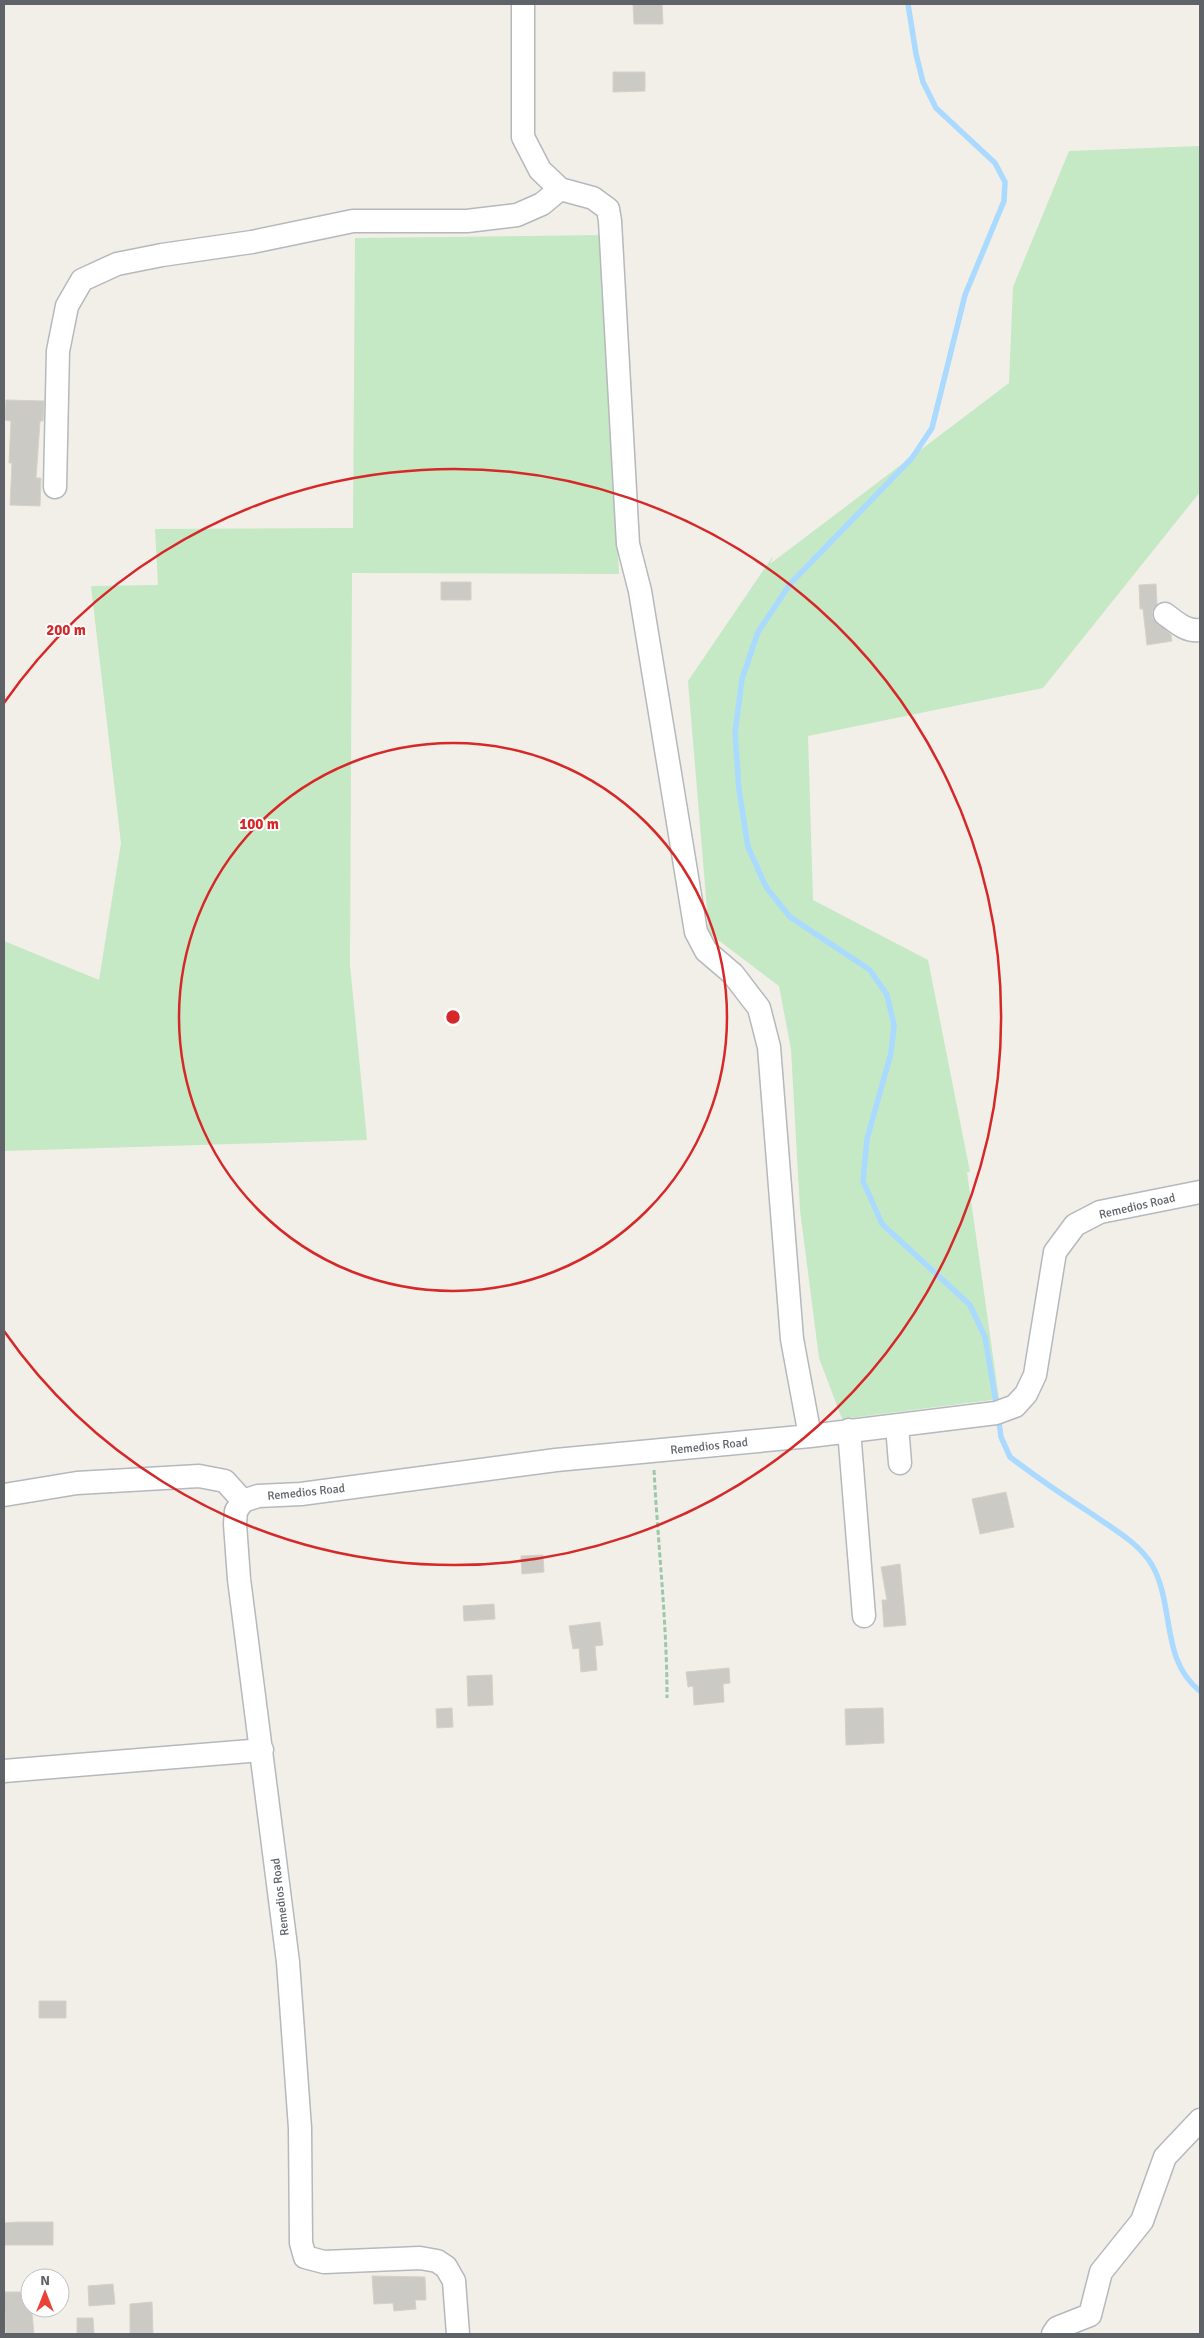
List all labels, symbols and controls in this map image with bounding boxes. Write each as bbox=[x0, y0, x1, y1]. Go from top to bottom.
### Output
text: 200 m bbox=[46, 621, 86, 639]
text: 100 m bbox=[239, 815, 279, 833]
centre of rings bbox=[444, 1008, 462, 1026]
street label: Remedios Road bbox=[1097, 1190, 1177, 1223]
street label: Remedios Road bbox=[669, 1435, 749, 1458]
street label: Remedios Road bbox=[266, 1481, 346, 1504]
street label: Remedios Road bbox=[268, 1857, 293, 1937]
north arrow bbox=[20, 2268, 70, 2318]
text: N bbox=[40, 2272, 50, 2289]

